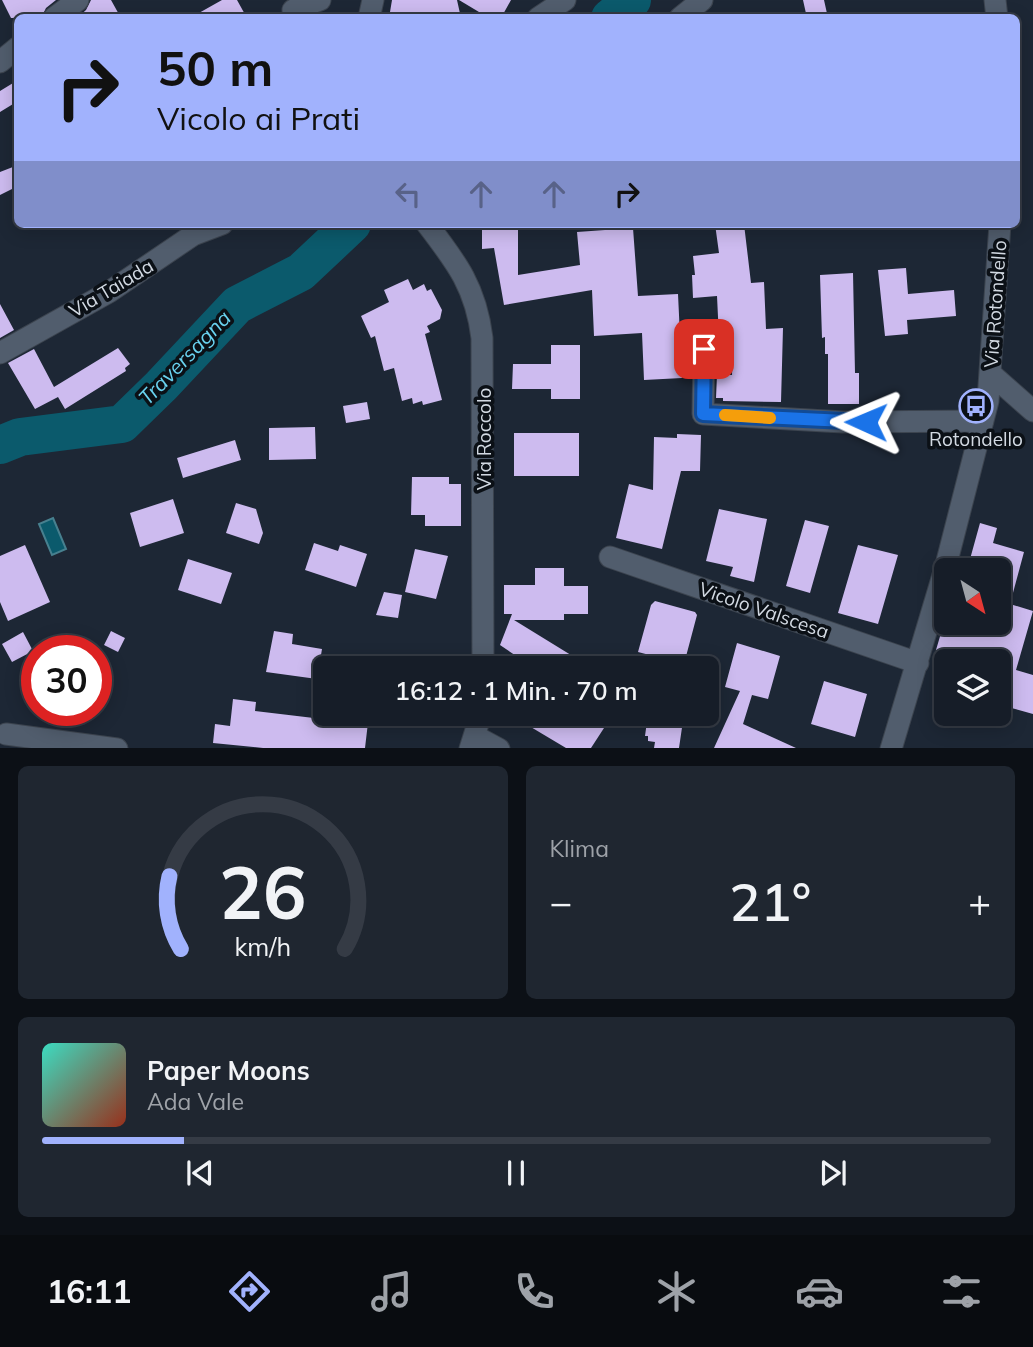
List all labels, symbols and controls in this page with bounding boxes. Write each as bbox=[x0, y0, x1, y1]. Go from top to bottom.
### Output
text: 50 m bbox=[157, 37, 273, 98]
icon: right bbox=[42, 42, 133, 133]
text: Vicolo ai Prati bbox=[157, 98, 360, 138]
icon: left bbox=[389, 175, 427, 213]
icon: ahead bbox=[462, 175, 500, 213]
icon: ahead bbox=[535, 175, 573, 213]
icon: right bbox=[608, 175, 646, 213]
street label: Via Rotondello bbox=[979, 239, 1011, 369]
street label: Via Taiada bbox=[64, 253, 158, 323]
water label: Traversagna bbox=[133, 305, 236, 410]
pin bbox=[674, 319, 734, 379]
icon: arrive bbox=[685, 330, 723, 368]
position arrow bbox=[829, 385, 903, 459]
bus stop icon: Rotondello bbox=[957, 387, 995, 425]
street label: Via Roccolo bbox=[472, 388, 496, 490]
place label: Rotondello bbox=[929, 427, 1023, 451]
north arrow bbox=[934, 558, 1012, 635]
map controls bbox=[934, 558, 1011, 726]
street label: Vicolo Valscesa bbox=[696, 577, 832, 643]
speed limit sign: 30 bbox=[21, 635, 112, 726]
button: layers bbox=[934, 649, 1011, 726]
text: 16:12 · 1 Min. · 70 m bbox=[394, 674, 638, 707]
text: Klima bbox=[550, 834, 609, 863]
text: 26 bbox=[219, 846, 306, 937]
text: 21° bbox=[729, 869, 811, 934]
text: − bbox=[550, 878, 572, 926]
text: + bbox=[968, 878, 991, 926]
text: km/h bbox=[234, 930, 291, 961]
text: Paper Moons bbox=[147, 1054, 310, 1087]
text: Ada Vale bbox=[147, 1087, 244, 1116]
icon: previous bbox=[181, 1154, 219, 1192]
icon: pause bbox=[497, 1154, 535, 1192]
icon: next bbox=[814, 1154, 852, 1192]
icon: directions bbox=[225, 1267, 274, 1316]
icon: music bbox=[367, 1267, 416, 1316]
icon: phone bbox=[510, 1267, 559, 1316]
icon: climate bbox=[652, 1267, 701, 1316]
icon: car bbox=[795, 1267, 844, 1316]
icon: filters bbox=[937, 1267, 986, 1316]
text: 16:11 bbox=[47, 1271, 131, 1311]

